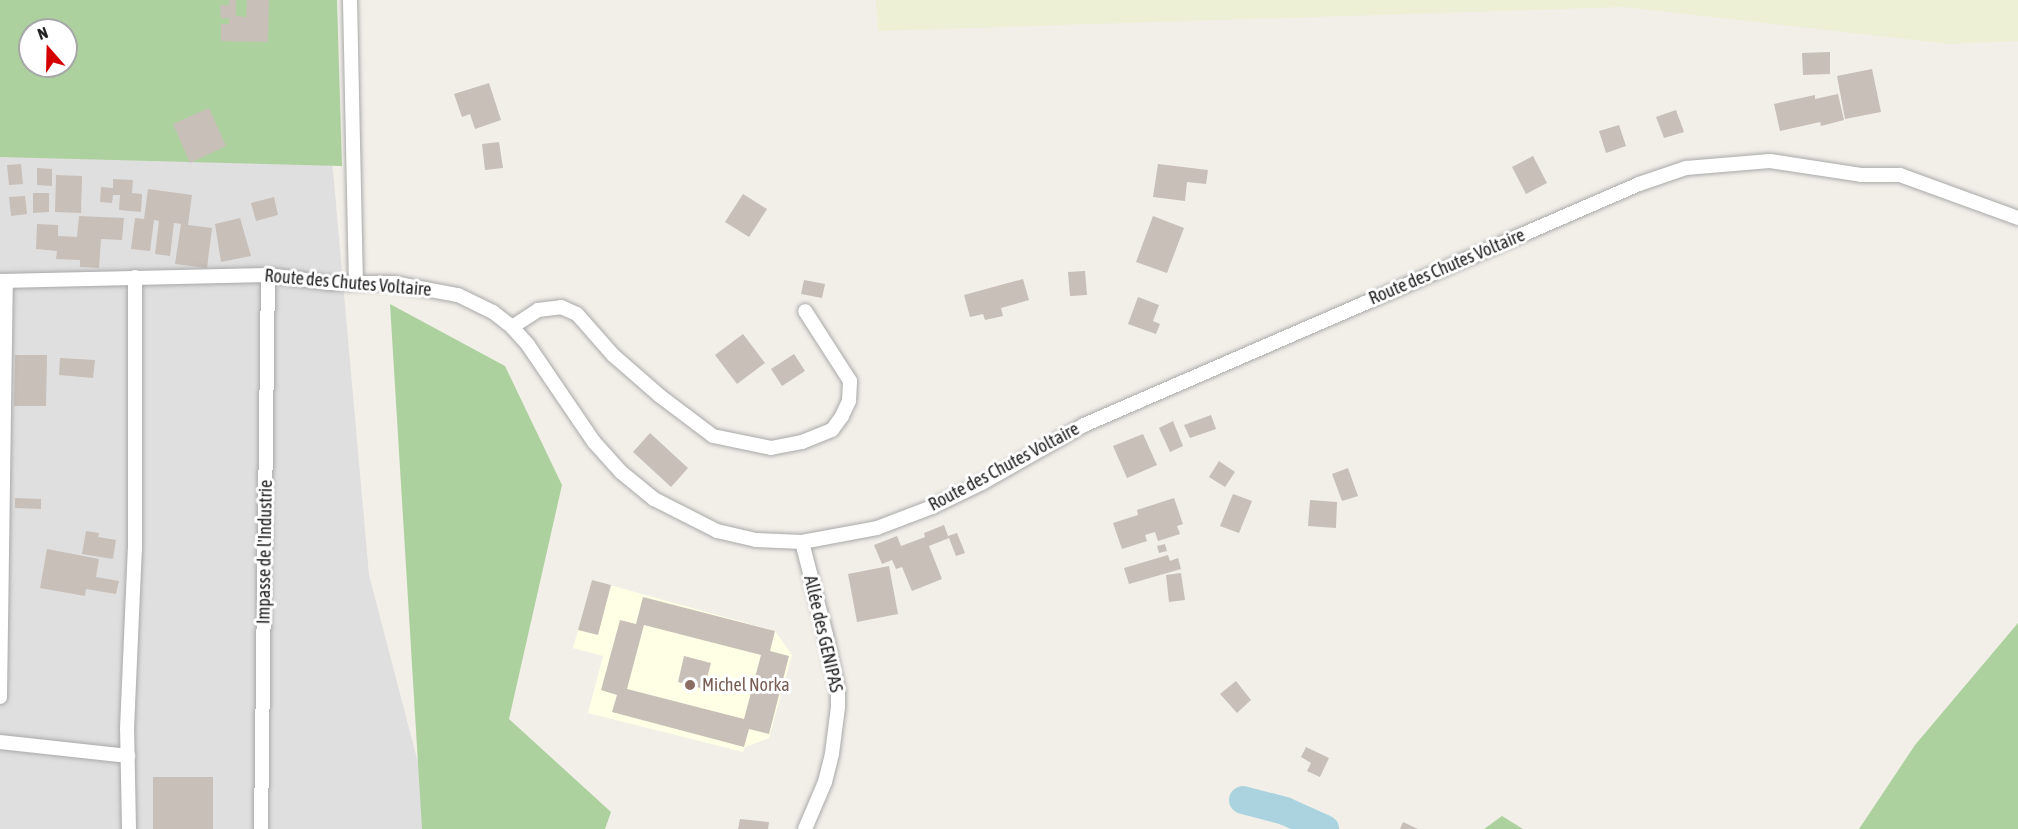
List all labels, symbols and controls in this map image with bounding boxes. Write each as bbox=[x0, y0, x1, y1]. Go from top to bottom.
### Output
north arrow bbox=[18, 18, 78, 78]
text: N bbox=[35, 23, 50, 43]
street label: Route des Chutes Voltaire bbox=[1366, 224, 1528, 310]
street label: Route des Chutes Voltaire bbox=[264, 265, 432, 301]
street label: Route des Chutes Voltaire bbox=[925, 418, 1083, 516]
street label: Impasse de l'Industrie bbox=[253, 480, 277, 624]
street label: Allée des GENIPAS bbox=[799, 573, 847, 695]
place label: Michel Norka bbox=[702, 674, 790, 696]
marker: Michel Norka bbox=[683, 678, 697, 692]

